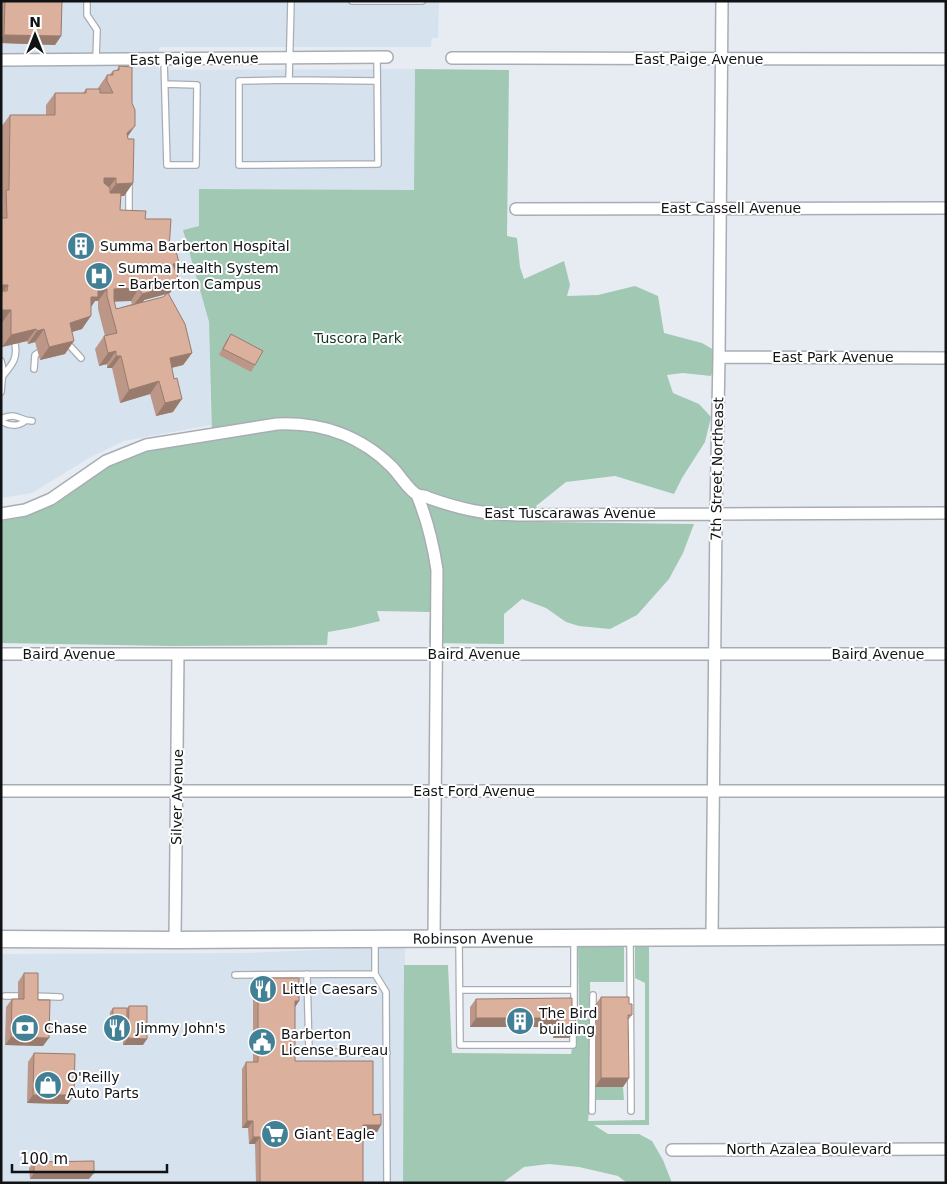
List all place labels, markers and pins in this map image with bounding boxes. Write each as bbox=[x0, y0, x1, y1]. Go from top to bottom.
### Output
building icon: Summa Barberton Hospital bbox=[66, 231, 96, 261]
place label: Summa Barberton Hospital bbox=[100, 238, 290, 254]
place label: Summa Health System – Barberton Campus bbox=[118, 260, 279, 292]
hospital icon: Summa Health System – Barberton Campus bbox=[84, 261, 114, 291]
restaurant icon: Little Caesars bbox=[248, 974, 278, 1004]
place label: Little Caesars bbox=[282, 981, 378, 997]
place label: The Bird building bbox=[538, 1005, 597, 1037]
building icon: The Bird building bbox=[505, 1006, 535, 1036]
bank icon: Chase bbox=[10, 1013, 40, 1043]
restaurant icon: Jimmy John's bbox=[102, 1013, 132, 1043]
place label: Chase bbox=[44, 1020, 87, 1036]
place label: Jimmy John's bbox=[135, 1020, 226, 1036]
place label: Barberton License Bureau bbox=[281, 1026, 388, 1058]
public building icon: Barberton License Bureau bbox=[247, 1027, 277, 1057]
place label: O'Reilly Auto Parts bbox=[67, 1069, 139, 1101]
shop icon: O'Reilly Auto Parts bbox=[33, 1070, 63, 1100]
supermarket icon: Giant Eagle bbox=[260, 1119, 290, 1149]
place label: Giant Eagle bbox=[294, 1126, 375, 1142]

